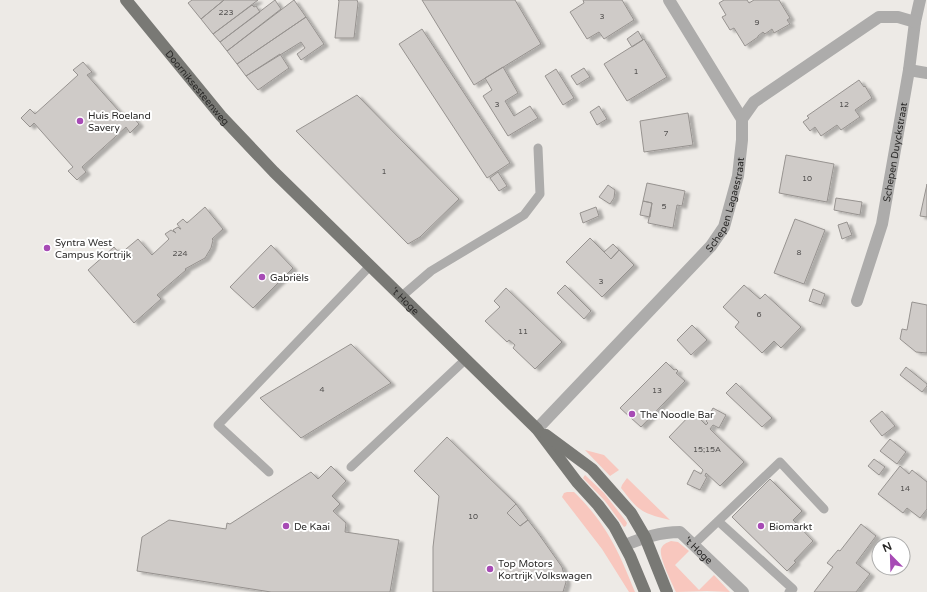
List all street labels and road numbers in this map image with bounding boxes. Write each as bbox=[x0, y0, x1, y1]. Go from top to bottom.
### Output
street label: Doorniksesteenweg bbox=[163, 48, 231, 128]
street label: Schepen Duyckstraat bbox=[881, 101, 910, 203]
street label: Schepen Lagaestraat bbox=[703, 157, 747, 255]
street label: 't Hoge bbox=[388, 285, 422, 318]
street label: 't Hoge bbox=[682, 535, 715, 567]

